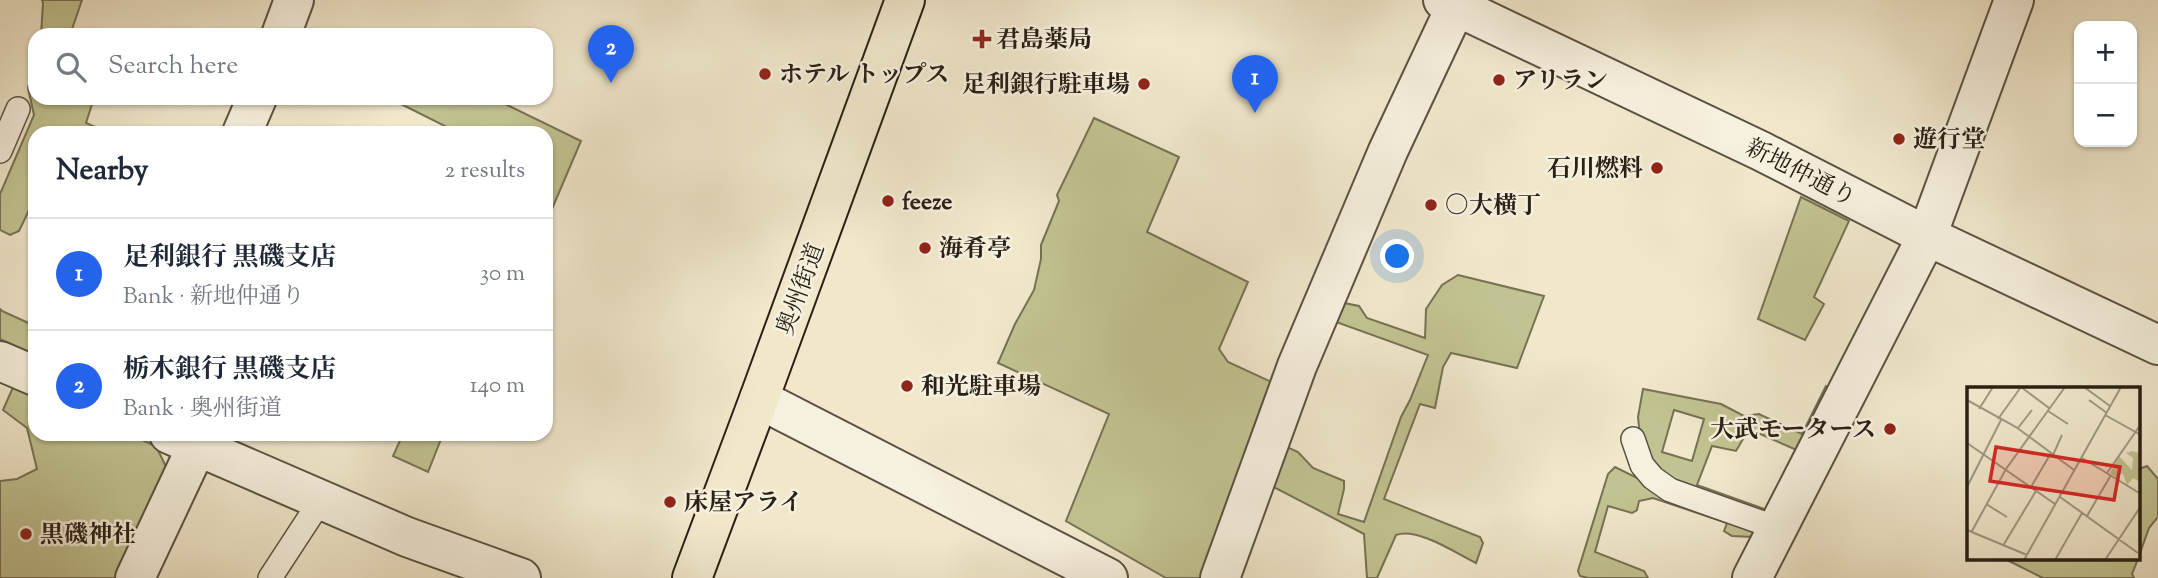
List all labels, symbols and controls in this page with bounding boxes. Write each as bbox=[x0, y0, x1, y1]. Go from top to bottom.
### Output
map controls bbox=[2074, 21, 2137, 147]
button: + bbox=[2074, 21, 2137, 84]
place label: 君島薬局 bbox=[996, 24, 1092, 58]
pin: 2 bbox=[588, 25, 634, 83]
search box bbox=[28, 28, 553, 105]
marker: 君島薬局 bbox=[974, 31, 990, 47]
icon: search bbox=[52, 48, 90, 86]
text: Search here bbox=[108, 48, 238, 85]
pin: 1 bbox=[1232, 55, 1278, 113]
place label: ホテル トップス bbox=[779, 59, 949, 93]
place label: アリラン bbox=[1513, 65, 1608, 99]
marker: ホテル トップス bbox=[757, 66, 773, 82]
place label: 足利銀行駐車場 bbox=[962, 69, 1130, 103]
marker: アリラン bbox=[1491, 72, 1507, 88]
marker: 足利銀行駐車場 bbox=[1136, 76, 1152, 92]
button: − bbox=[2074, 84, 2137, 147]
place label: 遊行堂 bbox=[1913, 124, 1985, 158]
street label: 新地仲通り bbox=[1739, 131, 1861, 216]
marker: 遊行堂 bbox=[1891, 131, 1907, 147]
text: Nearby bbox=[56, 150, 148, 193]
place label: 石川燃料 bbox=[1547, 153, 1643, 187]
text: 2 results bbox=[445, 155, 525, 188]
marker: 石川燃料 bbox=[1649, 160, 1665, 176]
place label: feeze bbox=[902, 186, 952, 220]
place label: ○大横丁 bbox=[1445, 190, 1541, 224]
marker: feeze bbox=[880, 193, 896, 209]
marker: ○大横丁 bbox=[1423, 197, 1439, 213]
place label: 海肴亭 bbox=[939, 233, 1011, 267]
street label: 奥州街道 bbox=[769, 239, 834, 341]
your location bbox=[1380, 239, 1414, 273]
text: 足利銀行 黒磯支店 bbox=[123, 240, 337, 277]
marker: 海肴亭 bbox=[917, 240, 933, 256]
text: 1 bbox=[75, 258, 83, 291]
text: 30 m bbox=[480, 258, 525, 291]
text: Bank · 新地仲通り bbox=[123, 281, 305, 314]
text: 栃木銀行 黒磯支店 bbox=[123, 352, 337, 389]
text: 2 bbox=[74, 370, 84, 403]
text: 140 m bbox=[470, 370, 525, 403]
place label: 和光駐車場 bbox=[921, 371, 1041, 405]
marker: 和光駐車場 bbox=[899, 378, 915, 394]
inset map bbox=[1967, 387, 2140, 560]
text: Bank · 奥州街道 bbox=[123, 393, 282, 426]
place label: 大武モータース bbox=[1710, 414, 1876, 448]
marker: 大武モータース bbox=[1882, 421, 1898, 437]
place label: 床屋アライ bbox=[684, 487, 803, 521]
marker: 床屋アライ bbox=[662, 494, 678, 510]
place label: 黒磯神社 bbox=[40, 519, 136, 553]
marker: 黒磯神社 bbox=[18, 526, 34, 542]

